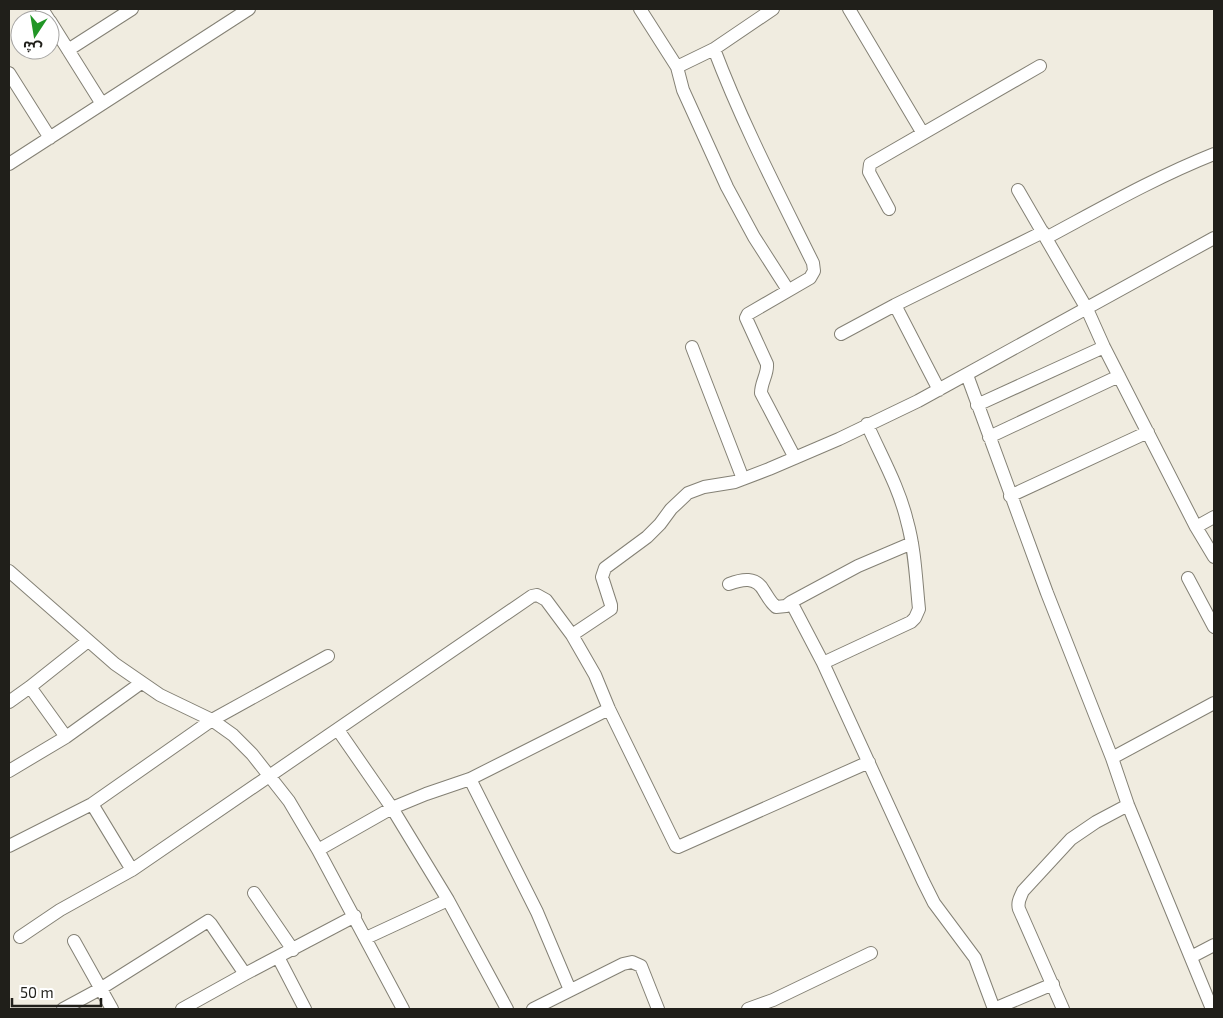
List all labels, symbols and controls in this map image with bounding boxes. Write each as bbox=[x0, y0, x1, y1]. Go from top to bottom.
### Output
north arrow bbox=[10, 10, 60, 60]
text: ش bbox=[21, 38, 43, 59]
scale bar bbox=[12, 976, 101, 1008]
text: 50 m bbox=[20, 983, 54, 1001]

